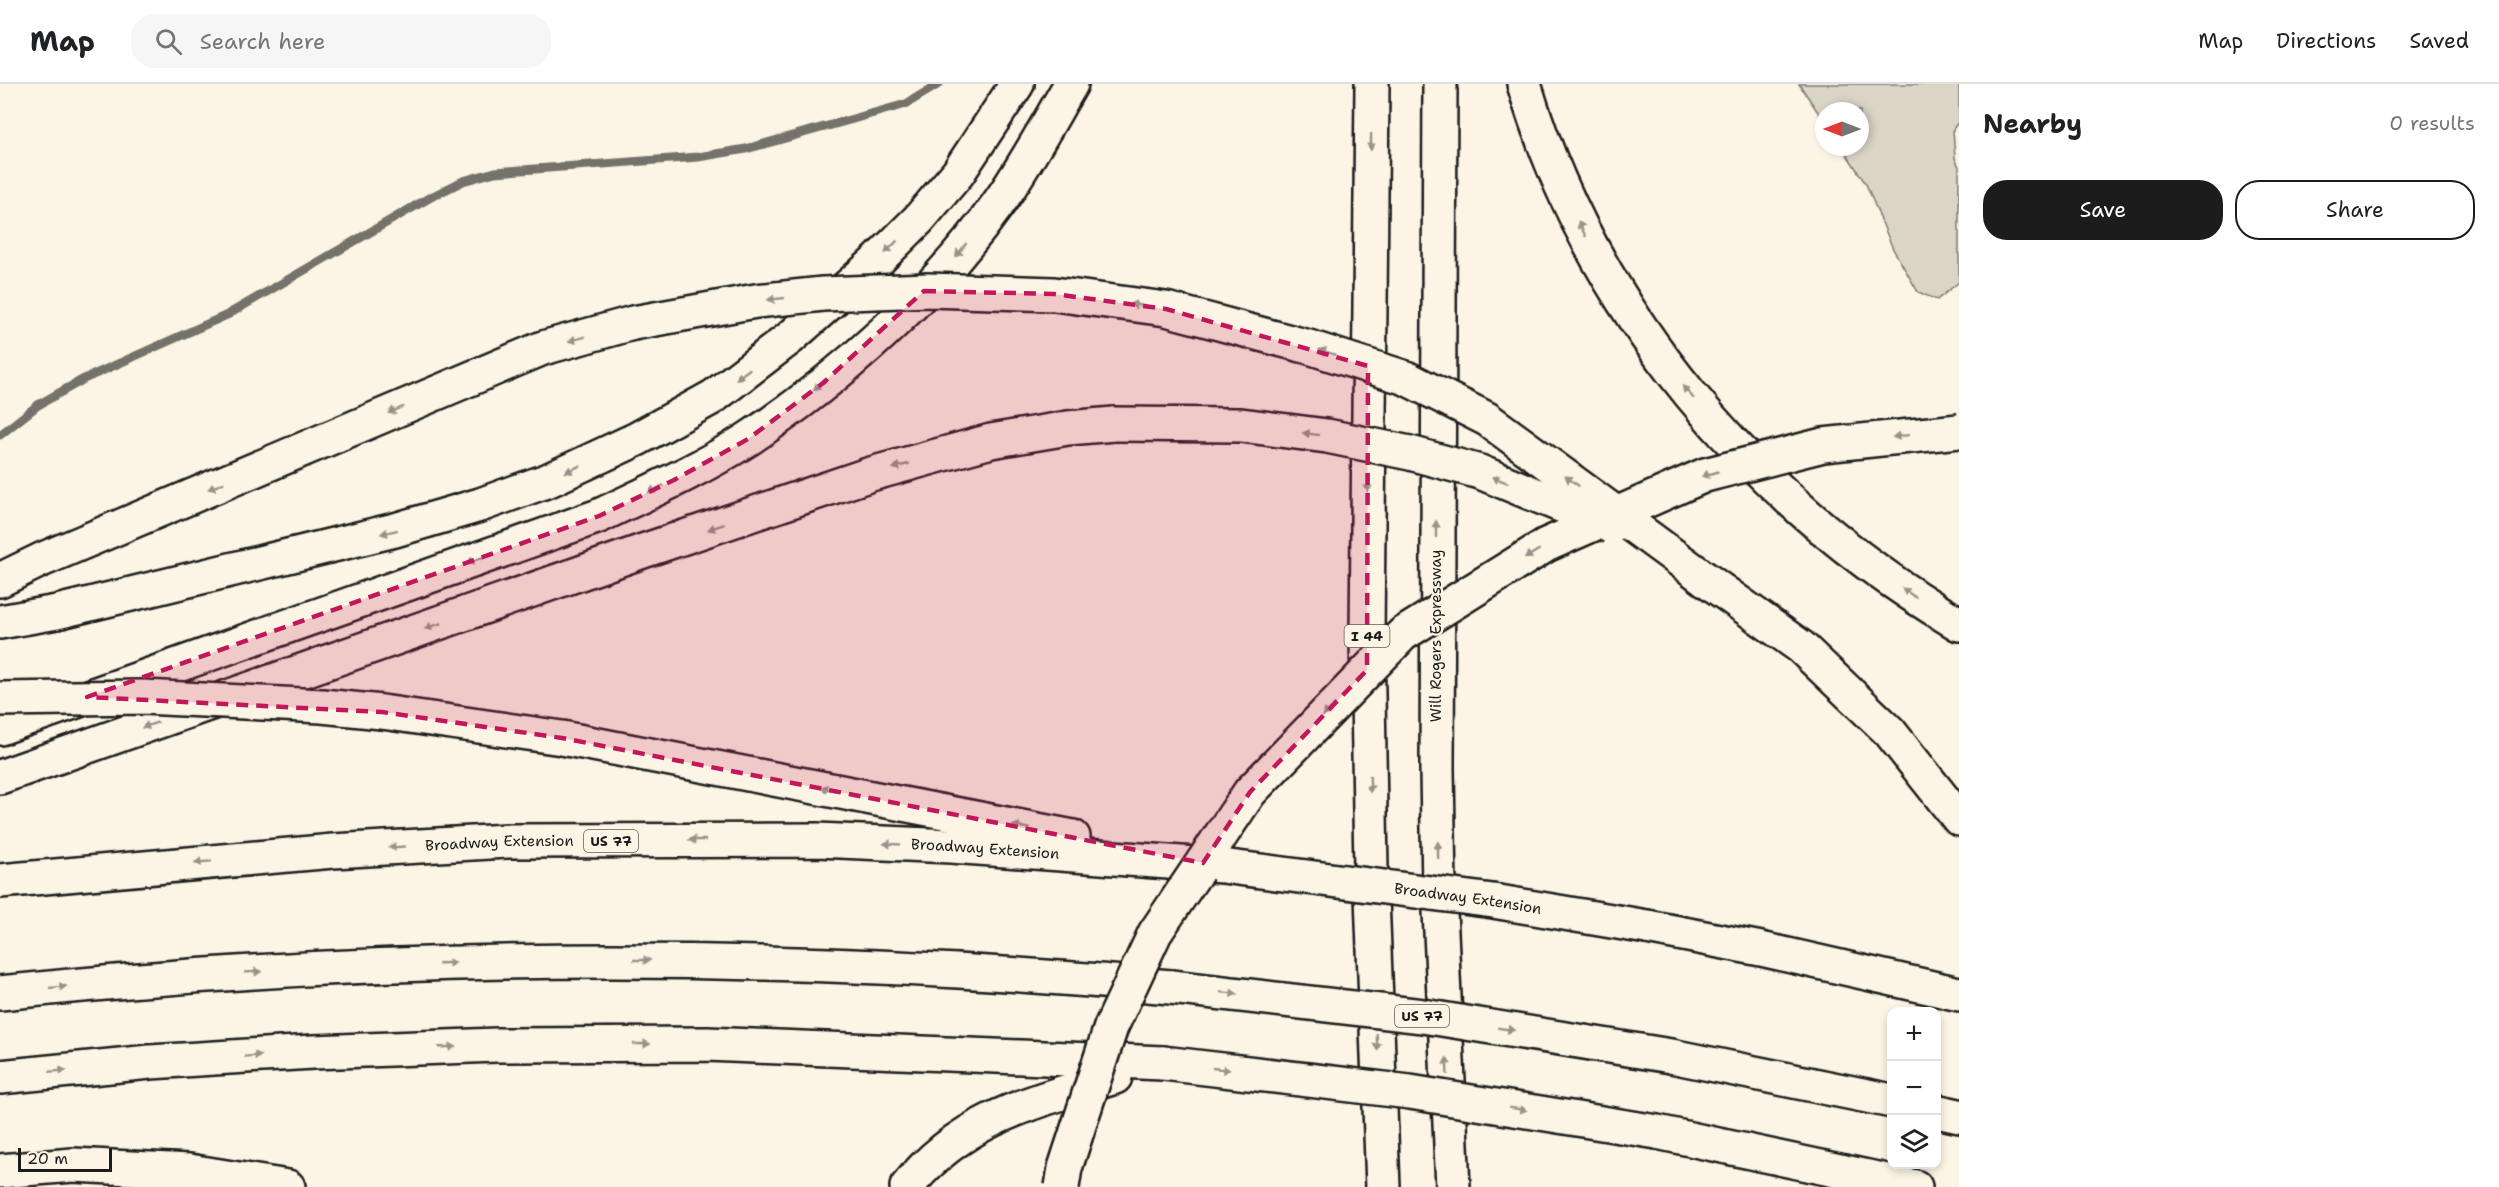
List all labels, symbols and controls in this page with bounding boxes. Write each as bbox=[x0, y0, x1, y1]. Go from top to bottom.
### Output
search box bbox=[131, 14, 551, 68]
text: Map bbox=[30, 22, 95, 60]
icon: search bbox=[152, 25, 185, 58]
text: Search here bbox=[200, 27, 325, 56]
text: Map bbox=[2198, 27, 2243, 55]
text: Directions bbox=[2276, 27, 2376, 55]
text: Saved bbox=[2409, 27, 2469, 55]
north arrow bbox=[1815, 102, 1869, 156]
text: Nearby bbox=[1983, 106, 2082, 141]
text: 0 results bbox=[2389, 110, 2475, 136]
one-way arrow bbox=[1366, 133, 1376, 152]
button: Save bbox=[1983, 180, 2223, 240]
button: Share bbox=[2235, 180, 2475, 240]
one-way arrow bbox=[1578, 220, 1588, 238]
one-way arrow bbox=[884, 240, 898, 254]
one-way arrow bbox=[956, 243, 968, 258]
one-way arrow bbox=[767, 294, 786, 304]
one-way arrow bbox=[1129, 301, 1148, 310]
one-way arrow bbox=[568, 335, 586, 344]
one-way arrow bbox=[1318, 347, 1336, 357]
one-way arrow bbox=[735, 368, 751, 380]
one-way arrow bbox=[813, 378, 828, 390]
one-way arrow bbox=[1682, 385, 1695, 400]
one-way arrow bbox=[387, 406, 404, 415]
one-way arrow bbox=[1302, 429, 1321, 439]
one-way arrow bbox=[1891, 431, 1910, 441]
one-way arrow bbox=[892, 461, 910, 471]
one-way arrow bbox=[564, 464, 581, 473]
one-way arrow bbox=[1701, 470, 1719, 479]
one-way arrow bbox=[1363, 475, 1372, 494]
one-way arrow bbox=[1491, 475, 1509, 485]
one-way arrow bbox=[1565, 475, 1581, 487]
one-way arrow bbox=[207, 482, 225, 491]
one-way arrow bbox=[648, 485, 665, 494]
one-way arrow bbox=[1431, 519, 1441, 538]
one-way arrow bbox=[707, 522, 725, 532]
one-way arrow bbox=[379, 527, 398, 537]
one-way arrow bbox=[1524, 548, 1540, 559]
street label: Will Rogers Expressway bbox=[1426, 550, 1446, 722]
one-way arrow bbox=[466, 556, 484, 566]
one-way arrow bbox=[1902, 587, 1918, 599]
one-way arrow bbox=[424, 621, 442, 631]
road number: I 44 bbox=[1344, 625, 1390, 647]
one-way arrow bbox=[1323, 702, 1337, 716]
one-way arrow bbox=[141, 721, 159, 731]
one-way arrow bbox=[1365, 775, 1374, 794]
one-way arrow bbox=[820, 784, 839, 793]
one-way arrow bbox=[1011, 822, 1030, 831]
road number: US 77 bbox=[584, 830, 638, 852]
street label: Broadway Extension bbox=[425, 831, 574, 856]
street label: Broadway Extension bbox=[911, 834, 1060, 864]
one-way arrow bbox=[687, 835, 706, 845]
one-way arrow bbox=[882, 839, 901, 848]
one-way arrow bbox=[1433, 840, 1443, 859]
one-way arrow bbox=[387, 843, 406, 852]
one-way arrow bbox=[193, 857, 212, 866]
street label: Broadway Extension bbox=[1393, 878, 1543, 919]
one-way arrow bbox=[633, 955, 652, 965]
one-way arrow bbox=[438, 958, 457, 968]
one-way arrow bbox=[243, 967, 262, 976]
one-way arrow bbox=[49, 982, 68, 992]
one-way arrow bbox=[1220, 988, 1239, 998]
road number: US 77 bbox=[1395, 1005, 1449, 1027]
map controls bbox=[1887, 1007, 1941, 1169]
button: + bbox=[1887, 1007, 1941, 1061]
one-way arrow bbox=[1497, 1025, 1516, 1034]
one-way arrow bbox=[1373, 1033, 1382, 1052]
one-way arrow bbox=[633, 1039, 652, 1049]
one-way arrow bbox=[438, 1042, 457, 1051]
one-way arrow bbox=[243, 1051, 262, 1061]
one-way arrow bbox=[1442, 1056, 1451, 1075]
button: − bbox=[1887, 1061, 1941, 1115]
one-way arrow bbox=[1211, 1064, 1230, 1074]
one-way arrow bbox=[49, 1066, 68, 1076]
one-way arrow bbox=[1509, 1105, 1528, 1114]
button: layers bbox=[1887, 1115, 1941, 1169]
scale bar bbox=[18, 1145, 112, 1172]
text: 20 m bbox=[27, 1148, 68, 1169]

